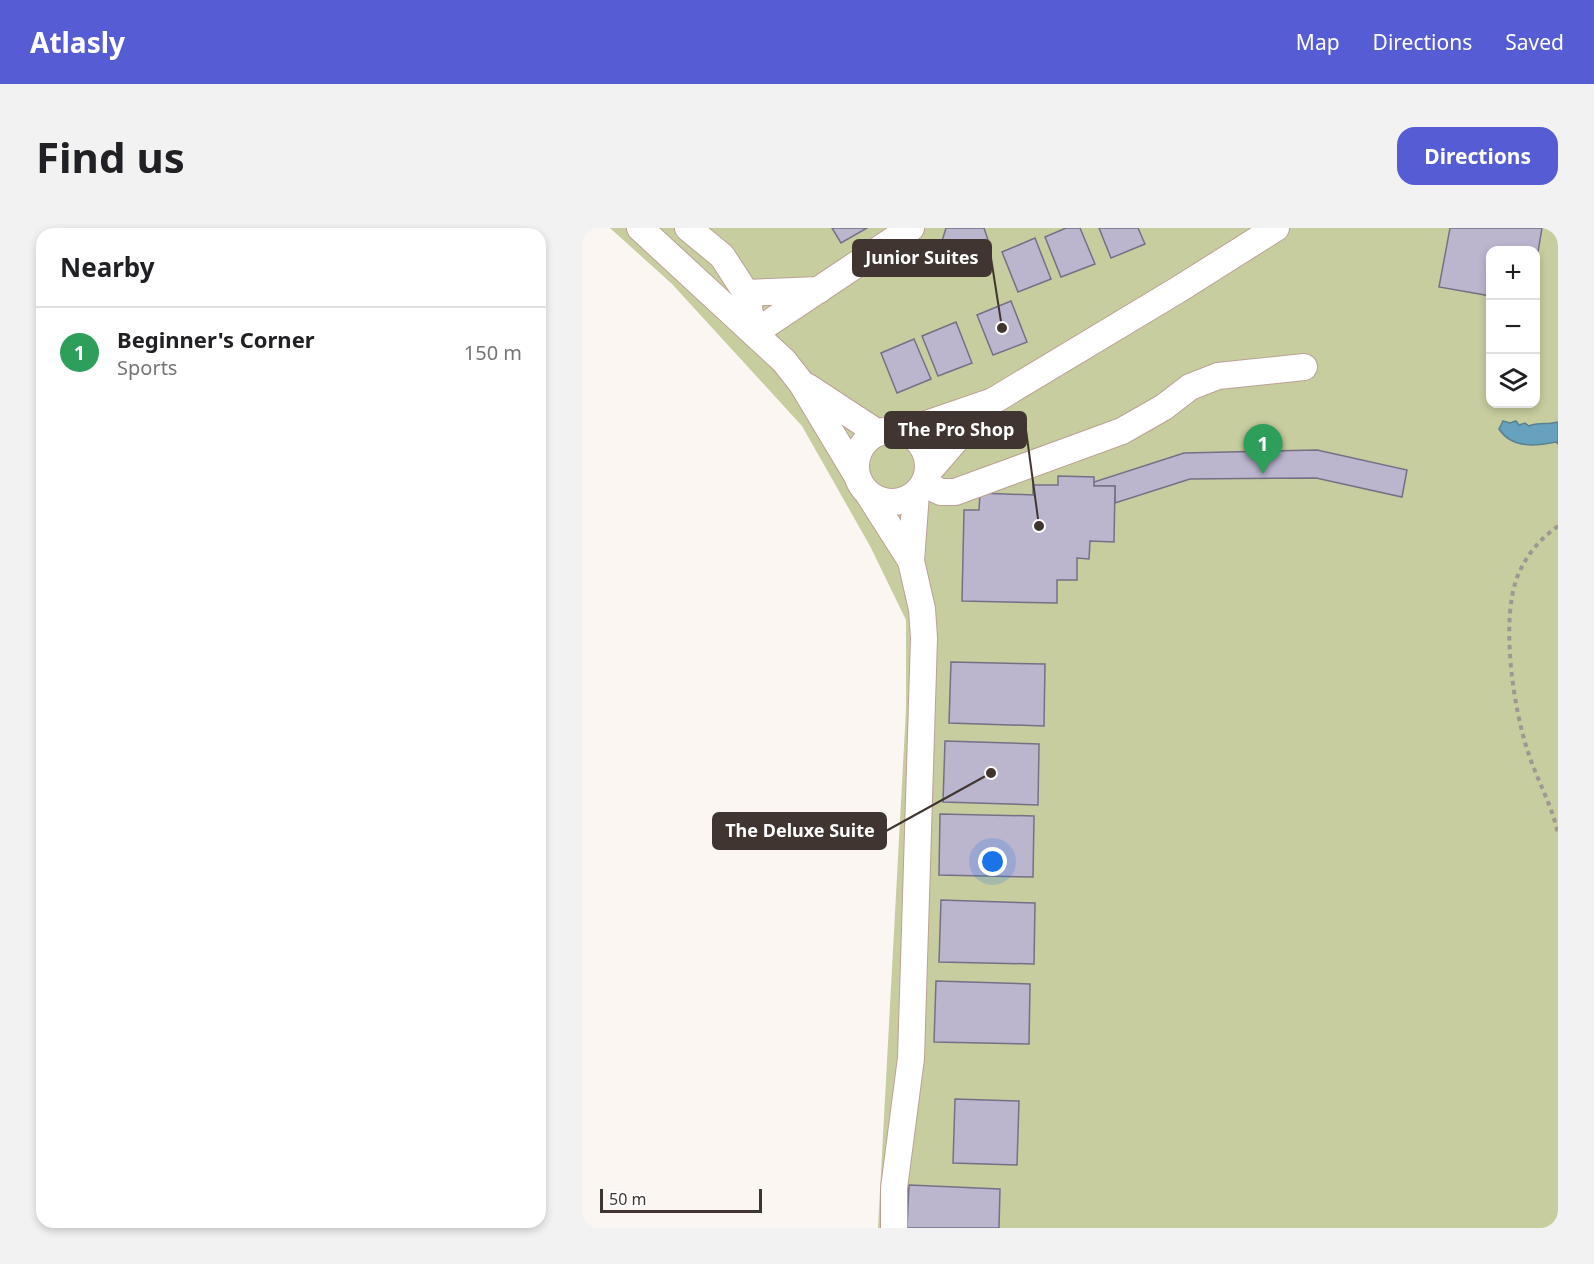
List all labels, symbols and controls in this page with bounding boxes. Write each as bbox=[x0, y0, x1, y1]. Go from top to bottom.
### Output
text: Atlasly bbox=[30, 23, 125, 61]
text: Map bbox=[1296, 28, 1340, 56]
text: Directions bbox=[1373, 28, 1472, 56]
text: Saved bbox=[1505, 28, 1564, 56]
button: Directions bbox=[1397, 127, 1558, 185]
text: Find us bbox=[36, 128, 185, 185]
callout: Junior Suites bbox=[853, 240, 991, 276]
text: Junior Suites bbox=[863, 245, 979, 269]
map controls bbox=[1486, 246, 1540, 408]
button: + bbox=[1486, 246, 1540, 300]
text: Nearby bbox=[60, 249, 155, 285]
button: − bbox=[1486, 300, 1540, 354]
text: Beginner's Corner bbox=[117, 324, 315, 354]
text: 1 bbox=[74, 339, 85, 366]
text: 150 m bbox=[464, 339, 522, 366]
text: Sports bbox=[117, 354, 177, 381]
button: layers bbox=[1486, 354, 1540, 408]
callout: The Pro Shop bbox=[885, 412, 1026, 448]
text: The Pro Shop bbox=[898, 417, 1014, 441]
pin: 1 bbox=[1244, 424, 1282, 474]
callout: The Deluxe Suite bbox=[713, 813, 886, 849]
text: The Deluxe Suite bbox=[725, 818, 875, 842]
your location bbox=[978, 847, 1007, 876]
scale bar bbox=[600, 1186, 762, 1214]
text: 50 m bbox=[609, 1188, 646, 1210]

